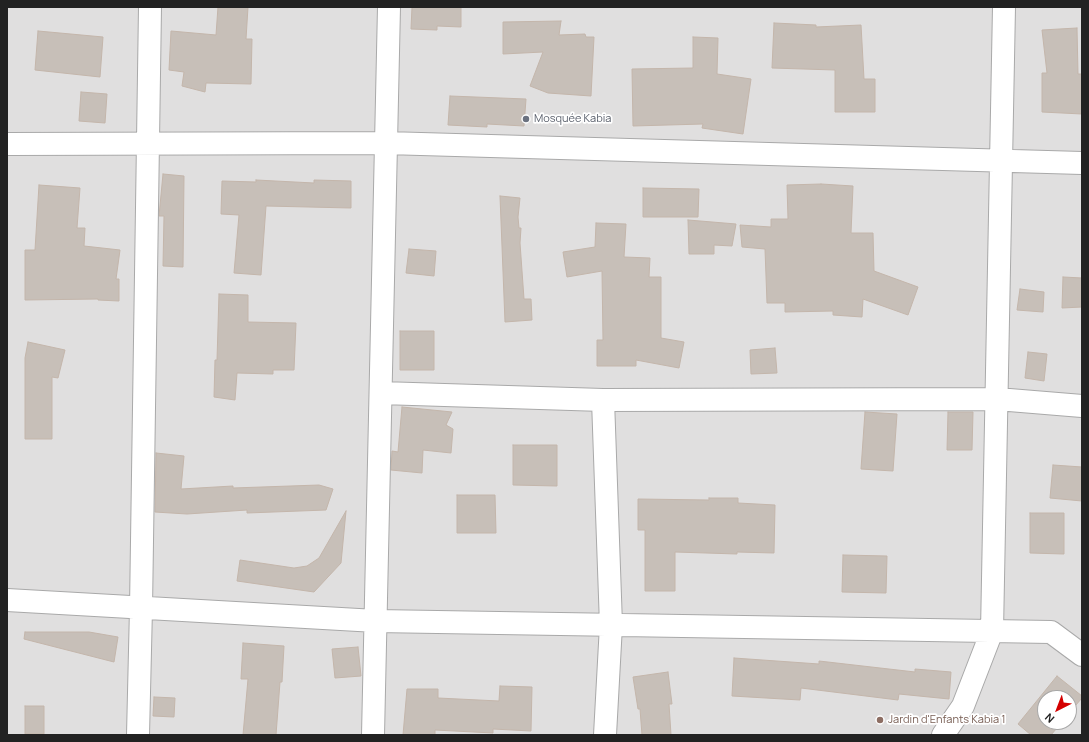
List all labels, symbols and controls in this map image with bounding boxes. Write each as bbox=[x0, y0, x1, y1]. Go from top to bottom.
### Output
place label: Mosquée Kabia bbox=[534, 112, 611, 126]
marker: Mosquée Kabia bbox=[521, 114, 531, 124]
north arrow bbox=[1037, 690, 1077, 730]
text: N bbox=[1041, 710, 1057, 727]
place label: Jardin d'Enfants Kabia 1 bbox=[888, 713, 1006, 727]
marker: Jardin d'Enfants Kabia 1 bbox=[875, 715, 885, 725]

